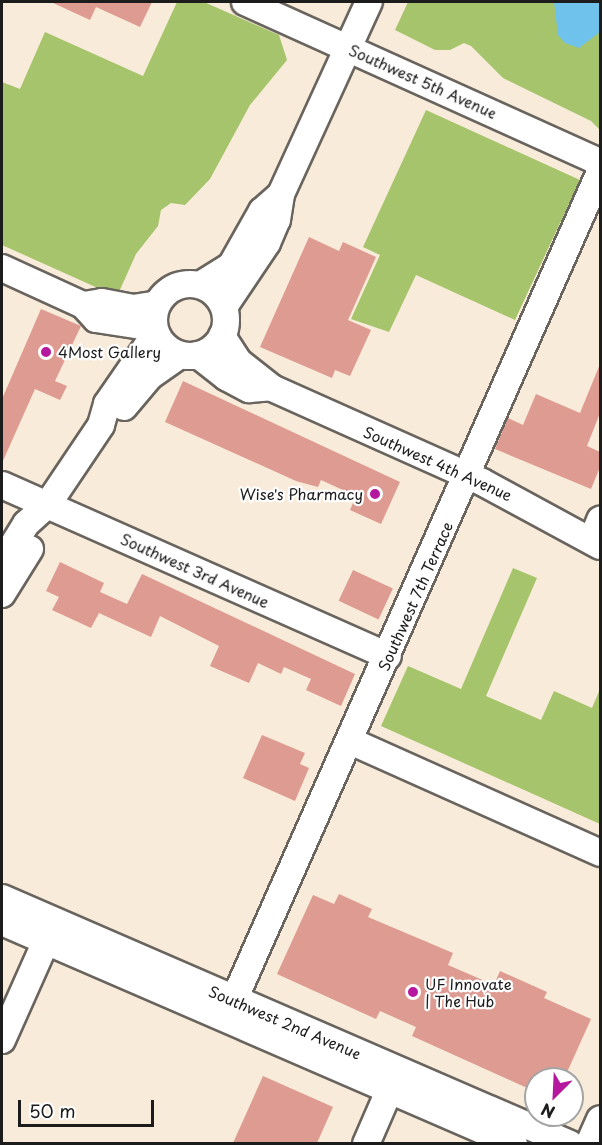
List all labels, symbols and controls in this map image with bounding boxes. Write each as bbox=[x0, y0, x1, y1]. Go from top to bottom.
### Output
street label: Southwest 5th Avenue bbox=[346, 40, 500, 122]
place label: 4Most Gallery bbox=[58, 343, 162, 361]
marker: 4Most Gallery bbox=[39, 345, 53, 359]
street label: Southwest 4th Avenue bbox=[361, 422, 515, 504]
place label: Wise's Pharmacy bbox=[239, 485, 363, 503]
marker: Wise's Pharmacy bbox=[368, 487, 382, 501]
street label: Southwest 7th Terrace bbox=[374, 519, 456, 673]
street label: Southwest 3rd Avenue bbox=[118, 529, 272, 611]
place label: UF Innovate | The Hub bbox=[425, 974, 512, 1009]
street label: Southwest 2nd Avenue bbox=[206, 982, 364, 1062]
marker: UF Innovate | The Hub bbox=[406, 985, 420, 999]
north arrow bbox=[524, 1067, 584, 1127]
scale bar bbox=[21, 1088, 158, 1126]
text: 50 m bbox=[29, 1097, 76, 1124]
text: N bbox=[537, 1098, 558, 1125]

